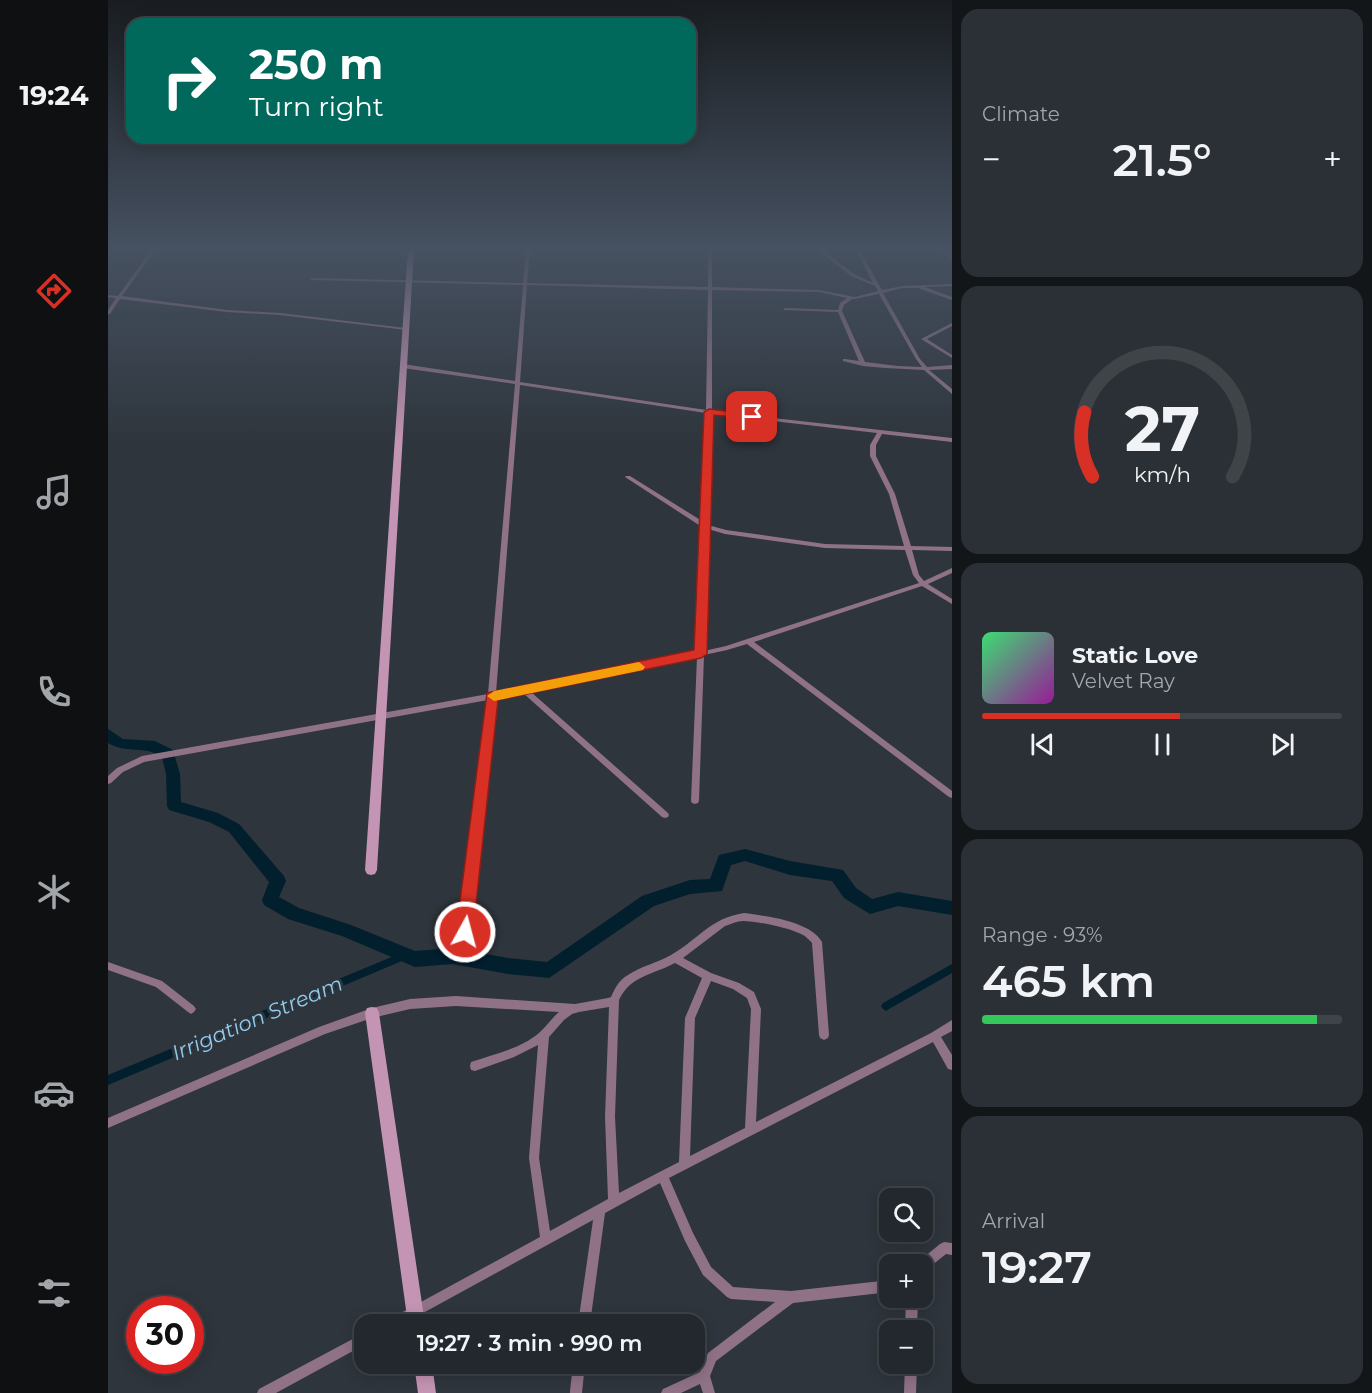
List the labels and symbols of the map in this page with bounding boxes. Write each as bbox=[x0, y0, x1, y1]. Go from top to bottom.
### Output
pin bbox=[726, 391, 777, 442]
position arrow bbox=[433, 900, 497, 964]
water label: Irrigation Stream bbox=[168, 971, 346, 1065]
speed limit sign: 30 bbox=[126, 1296, 204, 1374]

